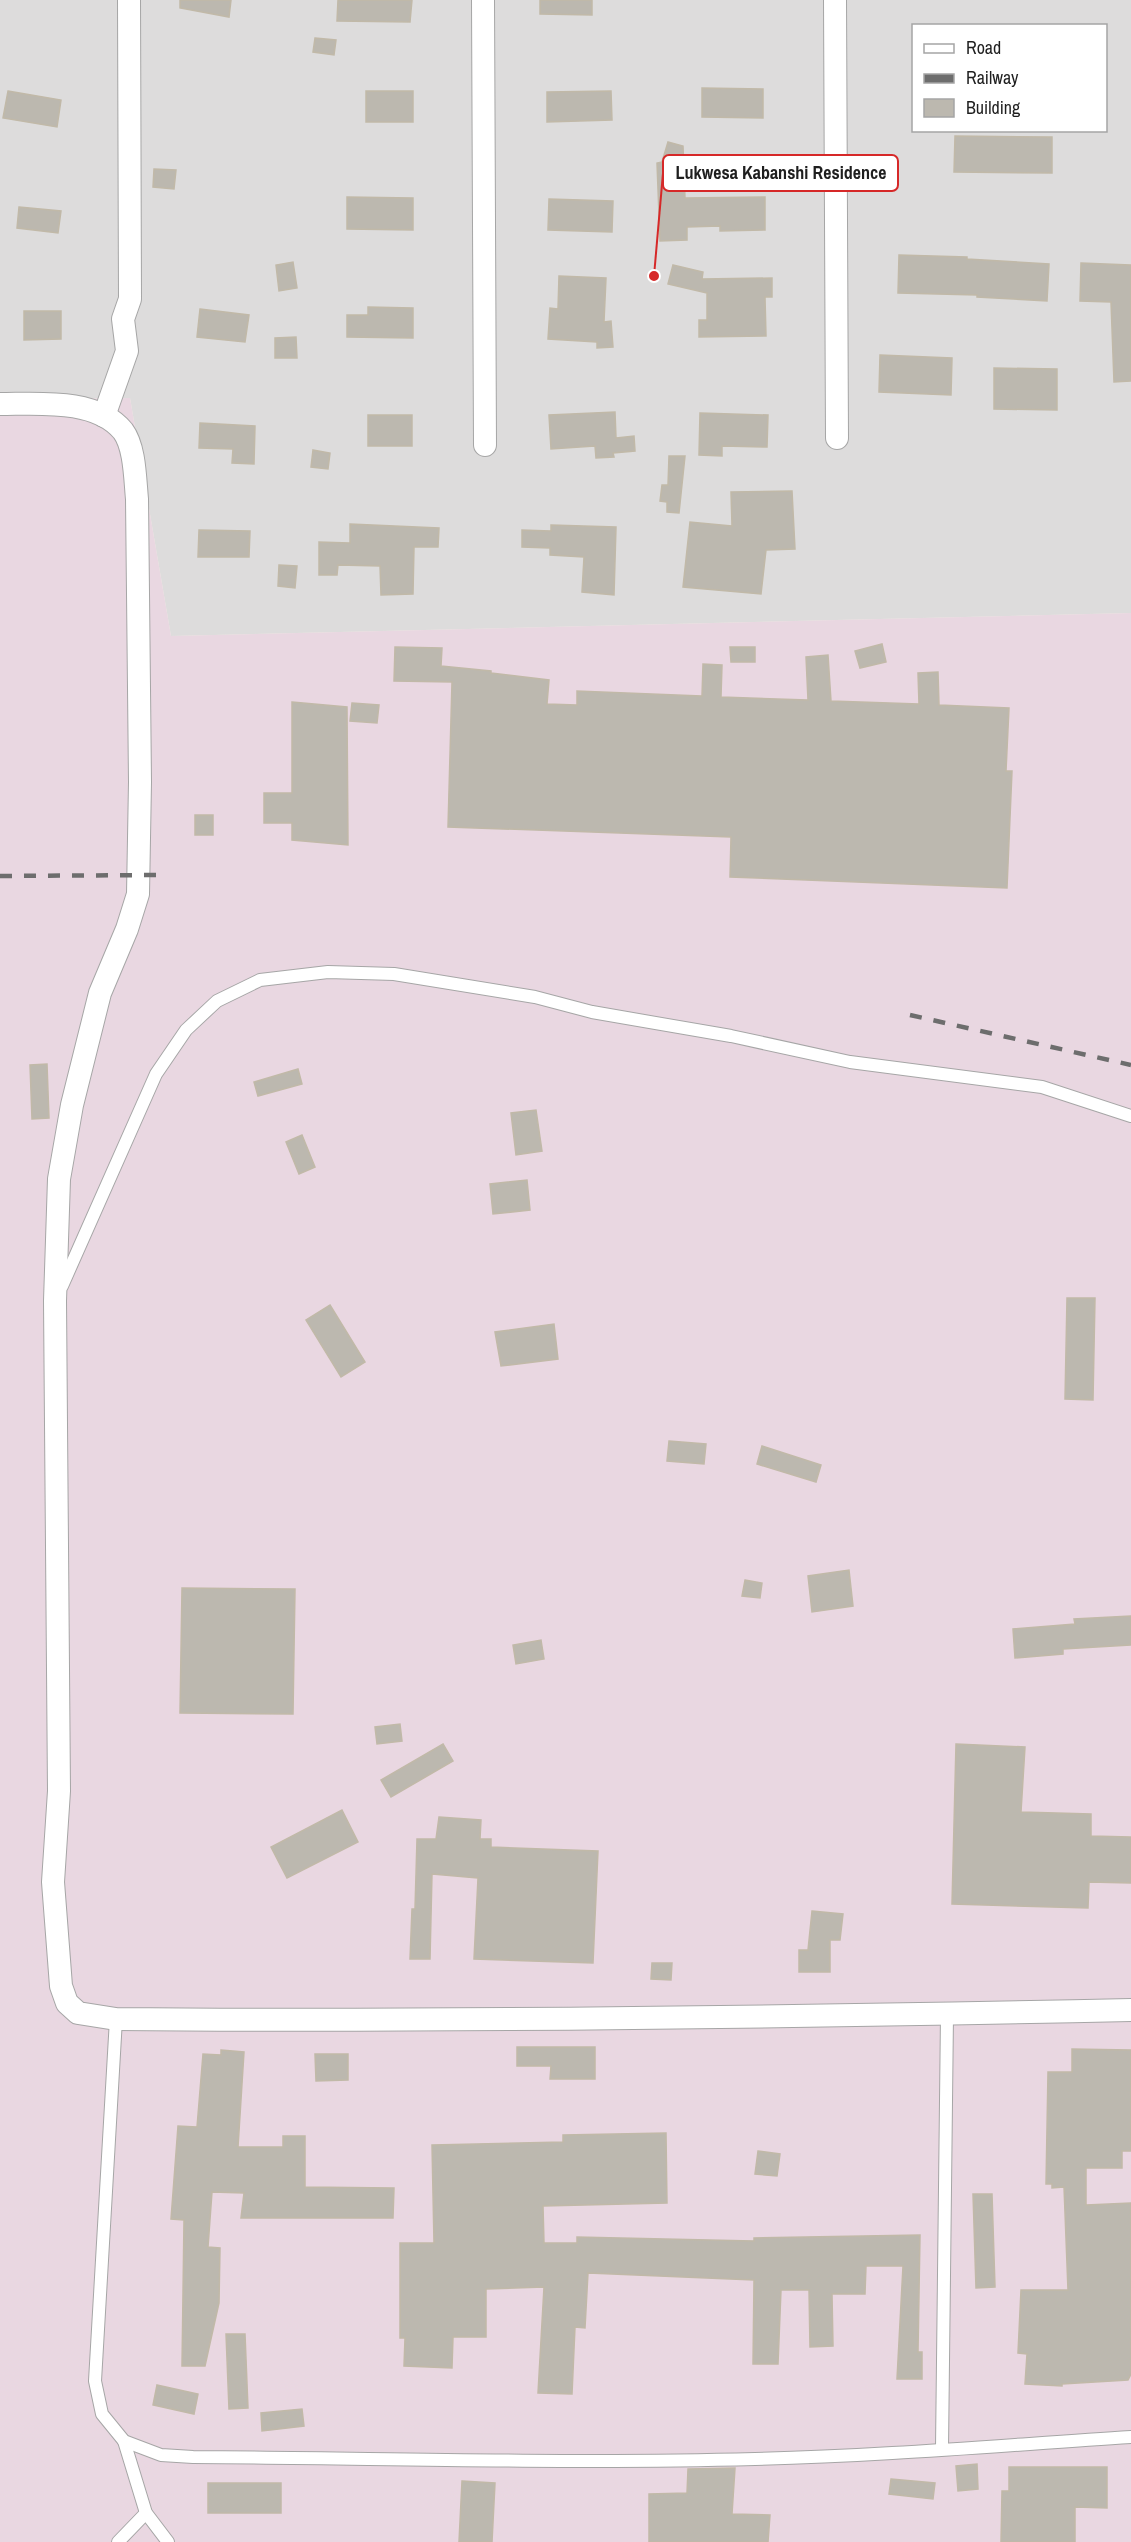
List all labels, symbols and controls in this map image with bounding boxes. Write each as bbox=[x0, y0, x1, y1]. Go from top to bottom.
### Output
legend bbox=[912, 24, 1107, 132]
text: Road bbox=[966, 35, 1001, 60]
text: Railway bbox=[966, 65, 1019, 90]
text: Building bbox=[966, 95, 1021, 120]
callout: Lukwesa Kabanshi Residence bbox=[663, 155, 898, 191]
text: Lukwesa Kabanshi Residence bbox=[676, 160, 886, 185]

